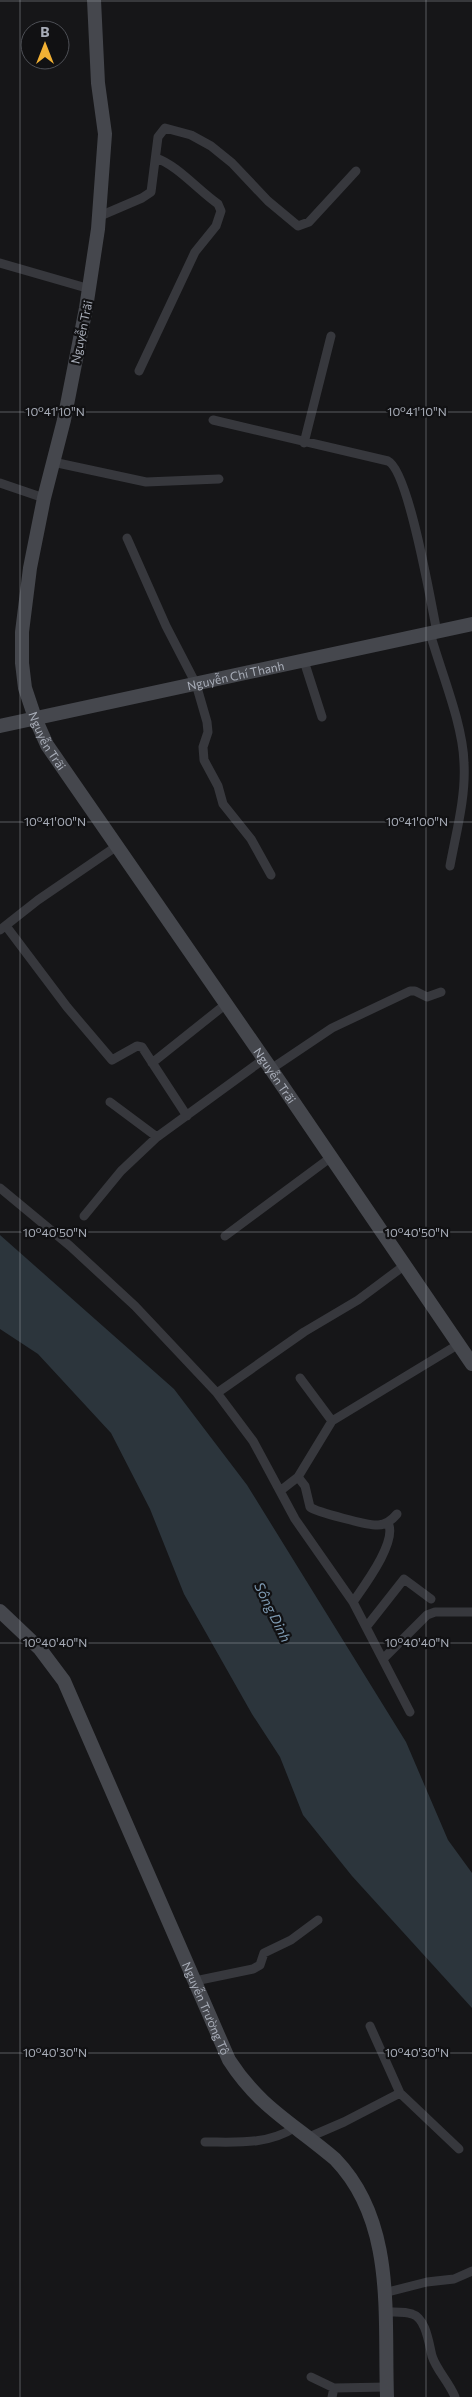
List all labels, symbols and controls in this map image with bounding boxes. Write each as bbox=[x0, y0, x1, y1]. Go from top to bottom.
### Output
north arrow bbox=[20, 20, 70, 70]
text: B bbox=[40, 23, 50, 40]
street label: Nguyễn Trãi bbox=[67, 299, 95, 365]
text: 10°41'10"N bbox=[25, 404, 85, 418]
text: 10°41'10"N bbox=[387, 404, 447, 418]
street label: Nguyễn Chí Thanh bbox=[186, 658, 285, 692]
street label: Nguyễn Trãi bbox=[26, 710, 69, 773]
text: 10°41'00"N bbox=[24, 814, 86, 828]
text: 10°41'00"N bbox=[386, 814, 448, 828]
street label: Nguyễn Trãi bbox=[251, 1045, 299, 1106]
text: 10°40'50"N bbox=[23, 1225, 87, 1239]
text: 10°40'50"N bbox=[385, 1225, 449, 1239]
water label: Sông Dinh bbox=[251, 1579, 295, 1645]
text: 10°40'40"N bbox=[23, 1635, 87, 1649]
text: 10°40'40"N bbox=[385, 1635, 449, 1649]
street label: Nguyễn Trường Tộ bbox=[180, 1959, 233, 2057]
text: 10°40'30"N bbox=[23, 2045, 87, 2059]
text: 10°40'30"N bbox=[385, 2045, 449, 2059]

